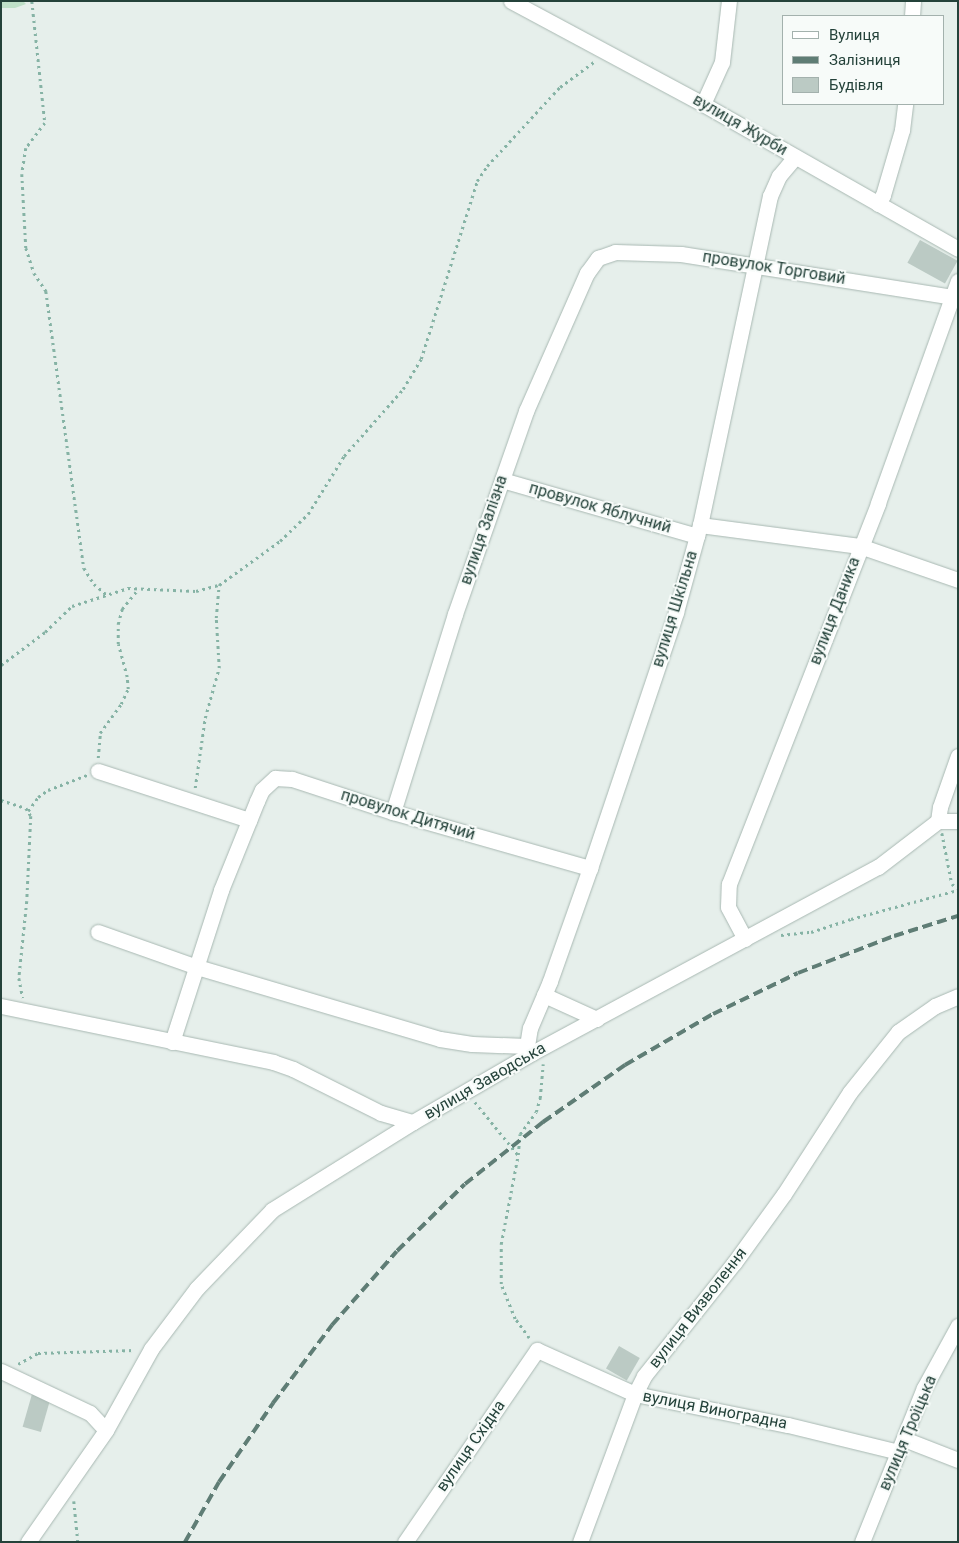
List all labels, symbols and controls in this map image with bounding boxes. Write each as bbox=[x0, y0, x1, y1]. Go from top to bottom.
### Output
legend bbox=[782, 15, 944, 105]
text: Вулиця bbox=[829, 26, 880, 44]
text: Залізниця bbox=[829, 51, 901, 69]
text: Будівля bbox=[829, 76, 883, 94]
street label: вулиця Журби bbox=[689, 90, 791, 160]
street label: провулок Торговий bbox=[701, 247, 847, 289]
street label: вулиця Залізна bbox=[456, 473, 512, 587]
street label: провулок Яблучний bbox=[527, 479, 673, 537]
street label: вулиця Шкільна bbox=[648, 549, 702, 669]
street label: вулиця Даника bbox=[806, 554, 864, 668]
street label: провулок Дитячий bbox=[338, 785, 478, 845]
street label: вулиця Заводська bbox=[421, 1038, 549, 1124]
street label: вулиця Визволення bbox=[645, 1244, 751, 1372]
street label: вулиця Троїцька bbox=[875, 1372, 941, 1494]
street label: вулиця Виноградна bbox=[641, 1387, 789, 1433]
street label: вулиця Східна bbox=[432, 1397, 510, 1495]

